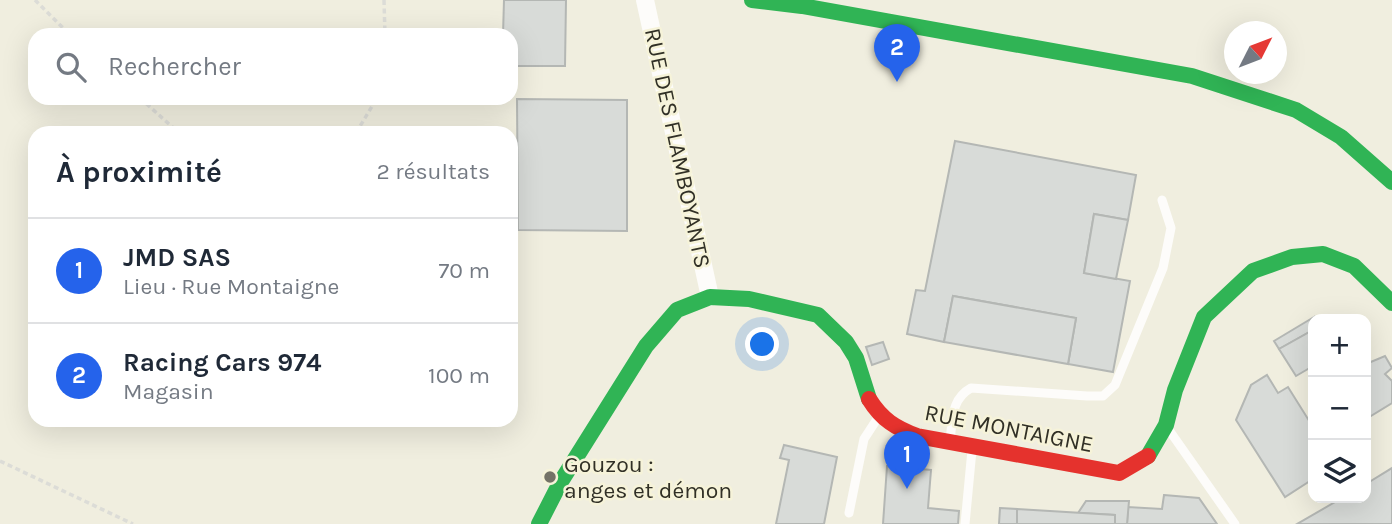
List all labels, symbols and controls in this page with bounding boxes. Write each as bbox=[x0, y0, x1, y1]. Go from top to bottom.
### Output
north arrow bbox=[1224, 21, 1287, 84]
pin: 2 bbox=[874, 24, 920, 82]
street label: RUE DES FLAMBOYANTS bbox=[639, 26, 716, 271]
search box bbox=[28, 28, 518, 105]
icon: search bbox=[52, 48, 90, 86]
text: Rechercher bbox=[108, 51, 241, 82]
text: À proximité bbox=[56, 154, 222, 190]
text: 2 résultats bbox=[377, 158, 490, 185]
text: JMD SAS bbox=[123, 242, 231, 273]
text: 1 bbox=[75, 257, 83, 284]
text: 70 m bbox=[439, 257, 490, 284]
text: Lieu · Rue Montaigne bbox=[123, 273, 339, 300]
map controls bbox=[1308, 314, 1371, 503]
button: + bbox=[1308, 314, 1371, 377]
your location bbox=[745, 327, 779, 361]
text: Racing Cars 974 bbox=[123, 347, 322, 378]
text: 2 bbox=[72, 362, 86, 389]
text: 100 m bbox=[428, 362, 490, 389]
button: − bbox=[1308, 377, 1371, 440]
text: Magasin bbox=[123, 378, 214, 405]
street label: RUE MONTAIGNE bbox=[922, 399, 1096, 458]
pin: 1 bbox=[884, 431, 930, 489]
button: layers bbox=[1308, 440, 1371, 503]
place label: Gouzou : anges et démon bbox=[564, 451, 732, 504]
marker: Gouzou : anges et démon bbox=[542, 469, 558, 485]

